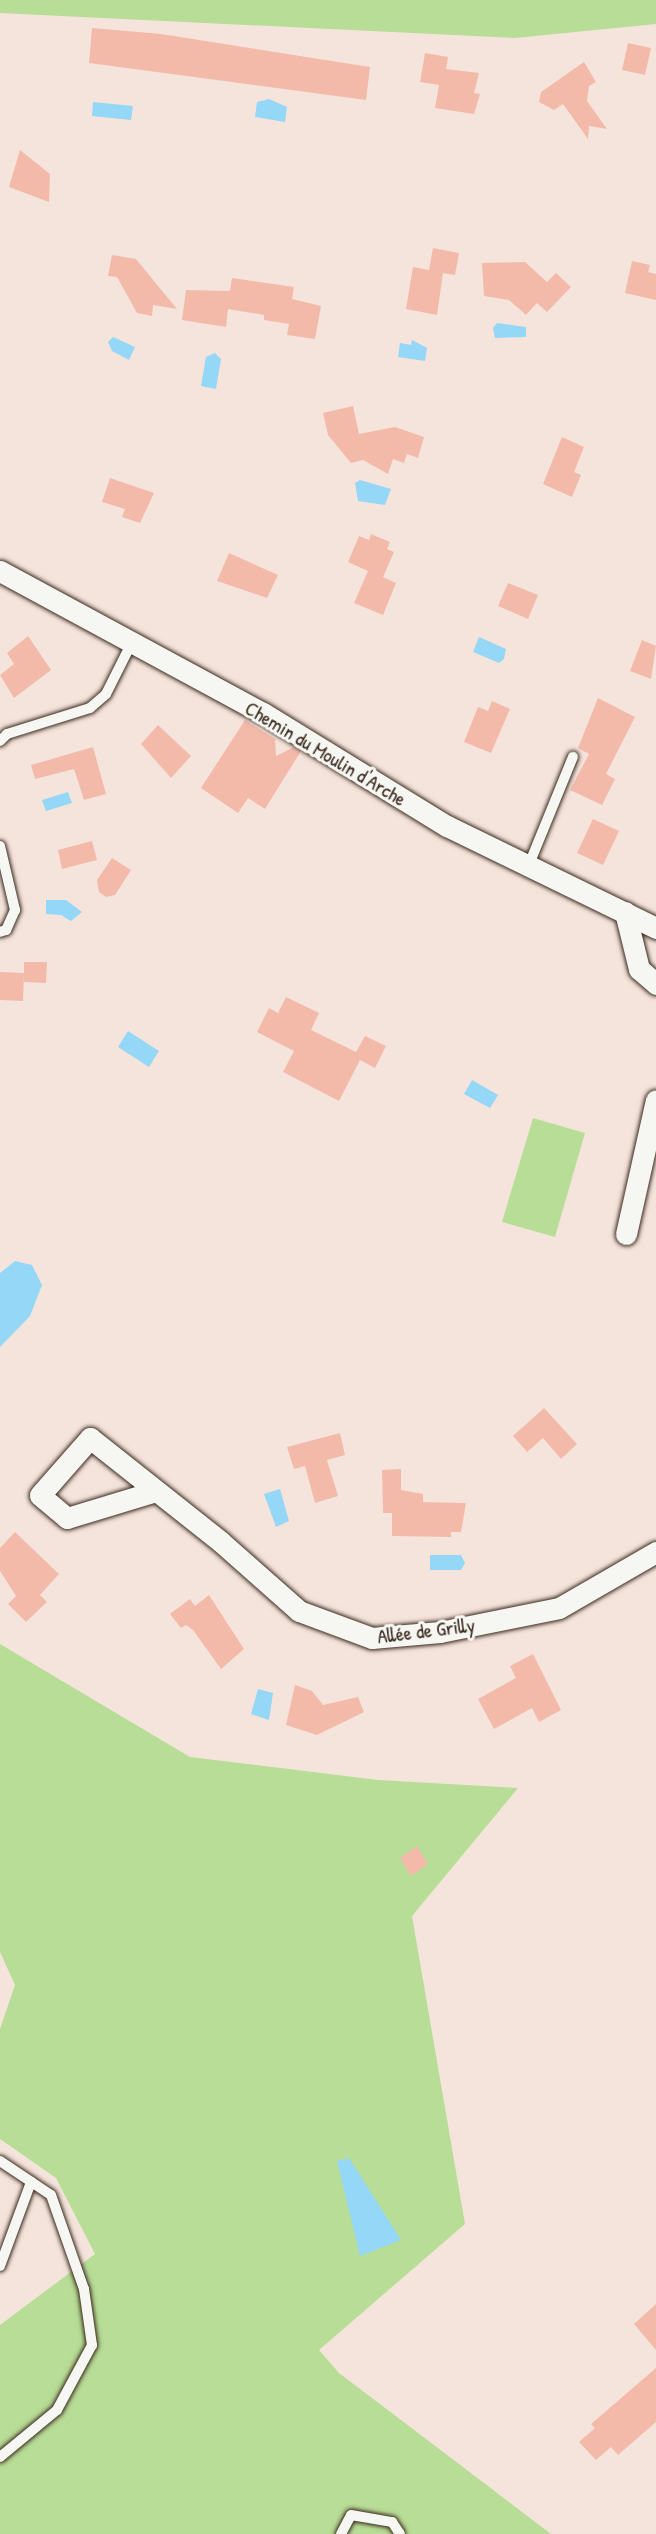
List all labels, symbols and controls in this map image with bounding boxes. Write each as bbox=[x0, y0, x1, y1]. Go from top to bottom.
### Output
street label: Chemin du Moulin d'Arche bbox=[241, 695, 411, 811]
street label: Allée de Grilly bbox=[376, 1612, 476, 1648]

